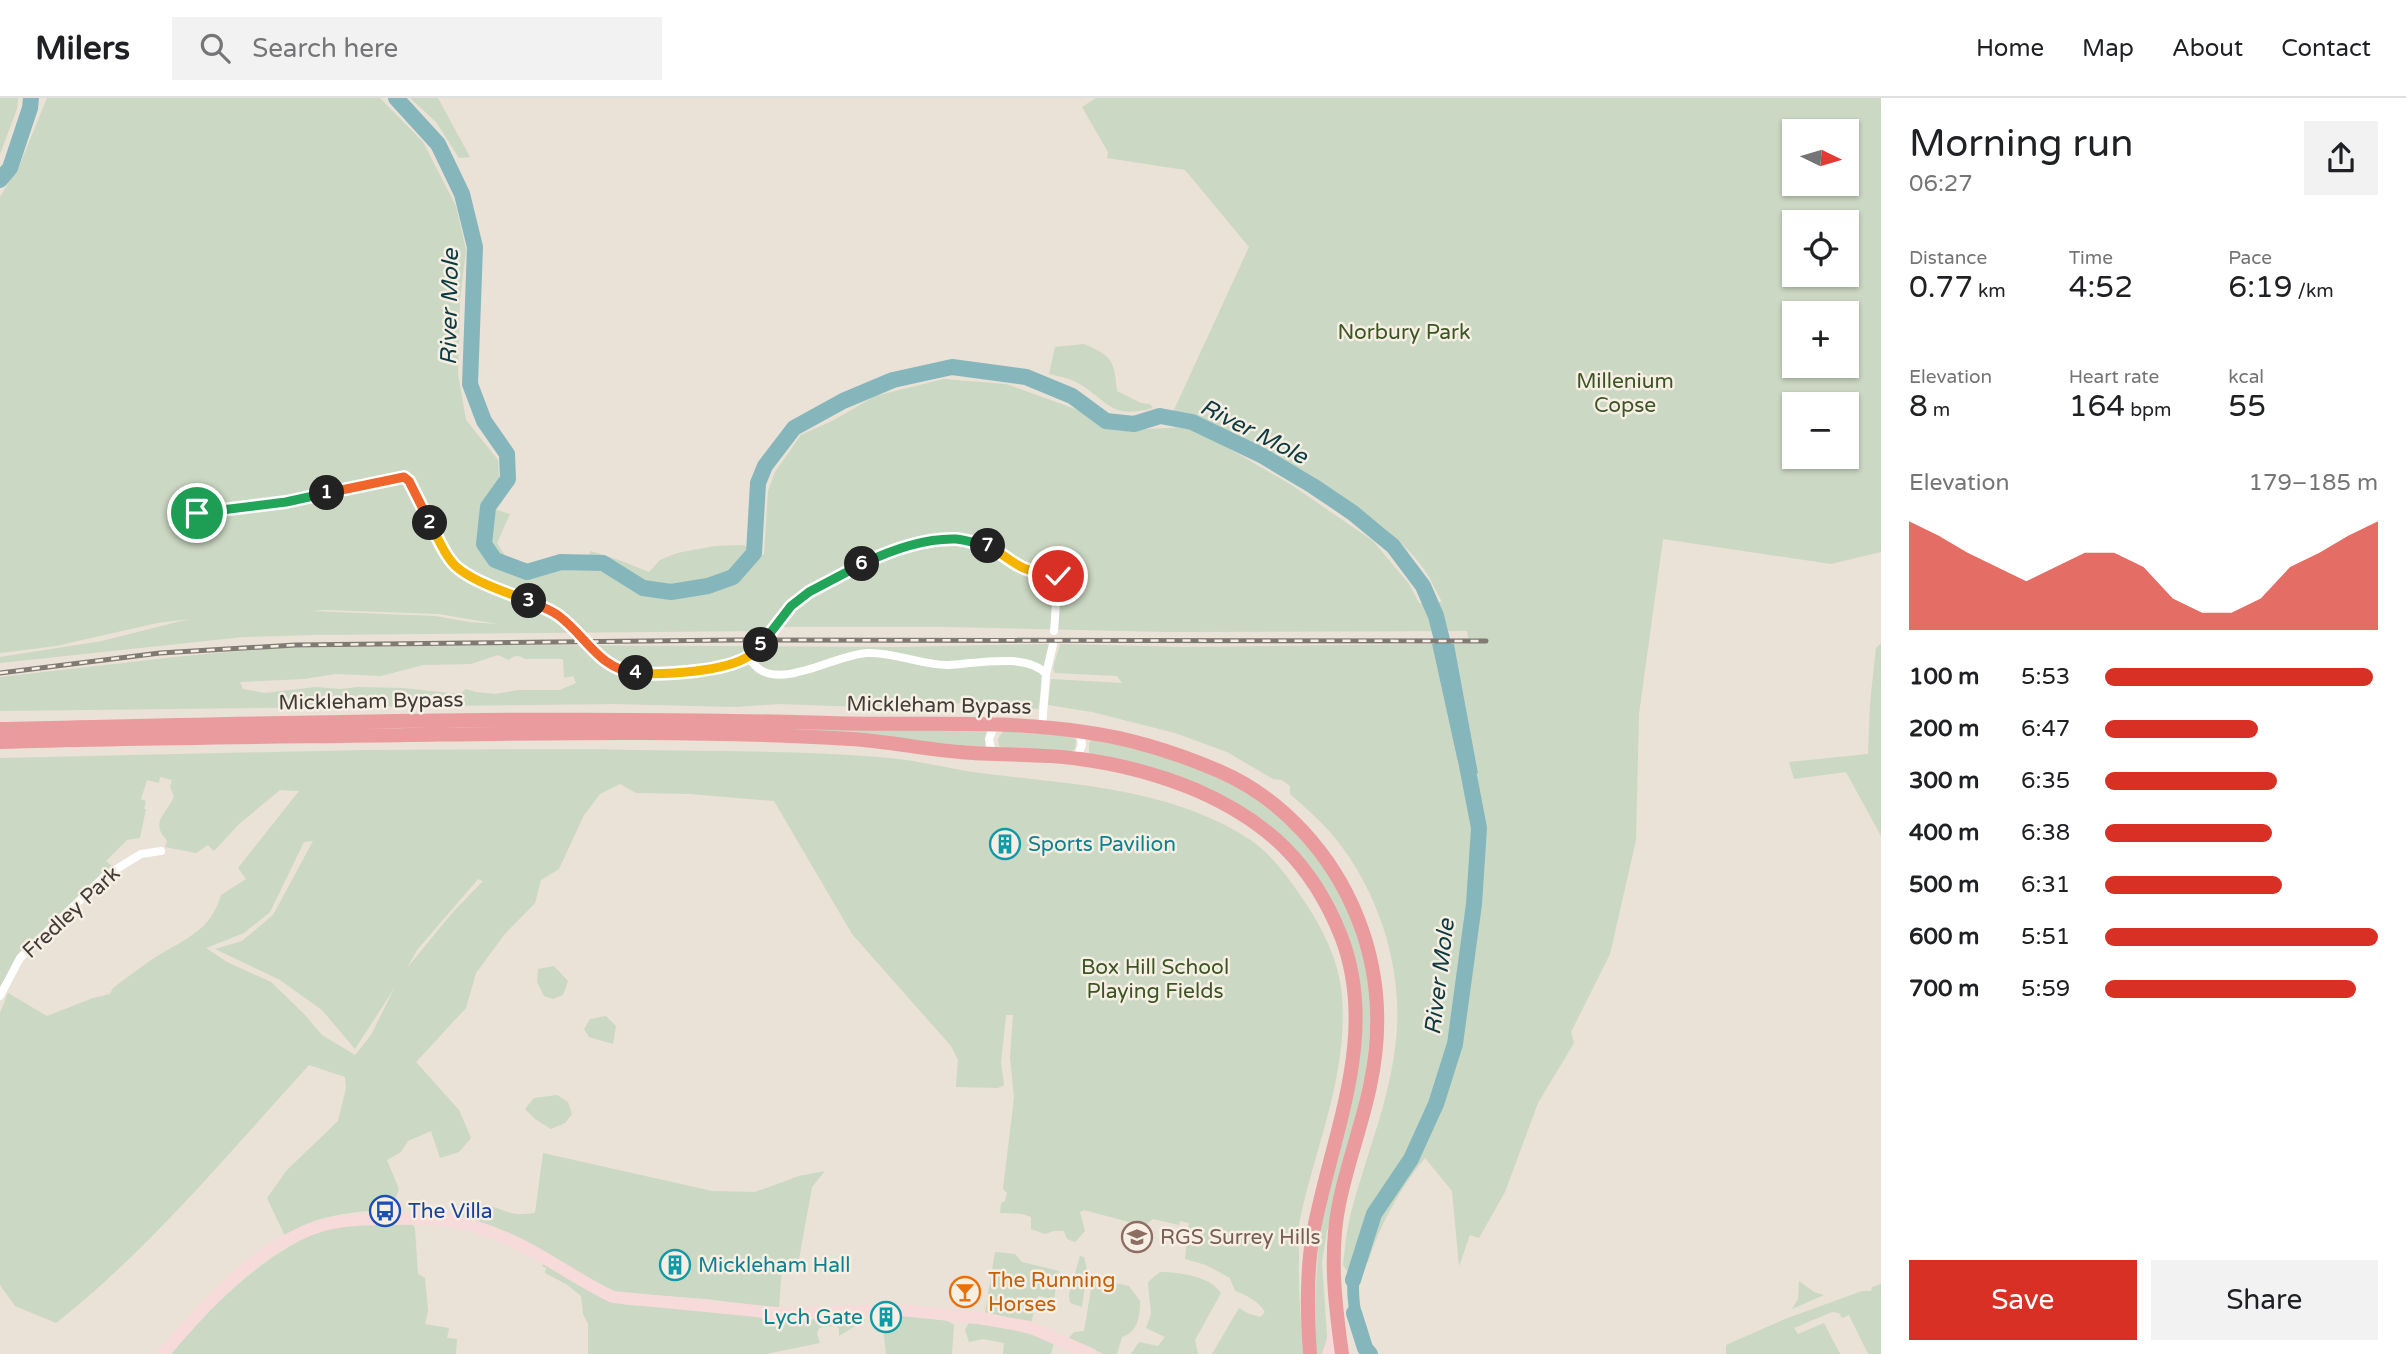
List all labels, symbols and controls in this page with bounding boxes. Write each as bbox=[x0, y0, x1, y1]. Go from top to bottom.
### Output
search box bbox=[172, 17, 662, 80]
text: Milers bbox=[35, 29, 130, 68]
icon: search bbox=[196, 29, 234, 67]
text: Search here bbox=[252, 33, 398, 64]
text: Home bbox=[1976, 34, 2044, 63]
text: Map bbox=[2082, 34, 2134, 63]
text: About bbox=[2172, 34, 2243, 63]
text: Contact bbox=[2281, 34, 2371, 63]
north arrow bbox=[1782, 119, 1858, 196]
map controls bbox=[1782, 119, 1859, 469]
text: Morning run bbox=[1909, 121, 2133, 167]
button: share bbox=[2304, 121, 2378, 195]
text: 06:27 bbox=[1909, 170, 1973, 198]
button: locate bbox=[1782, 210, 1859, 287]
water label: River Mole bbox=[435, 247, 465, 366]
text: Distance bbox=[1909, 247, 1987, 269]
text: Time bbox=[2069, 247, 2113, 269]
text: Pace bbox=[2228, 247, 2272, 269]
text: 0.77 bbox=[1909, 269, 1973, 306]
text: 4:52 bbox=[2069, 269, 2133, 306]
text: 6:19 bbox=[2228, 269, 2293, 306]
text: km bbox=[1973, 280, 2006, 302]
text: /km bbox=[2293, 280, 2334, 302]
button: + bbox=[1782, 301, 1859, 378]
park label: Norbury Park bbox=[1337, 320, 1471, 345]
text: Elevation bbox=[1909, 366, 1992, 388]
text: Heart rate bbox=[2069, 366, 2159, 388]
text: kcal bbox=[2228, 366, 2264, 388]
park label: Millenium Copse bbox=[1576, 369, 1674, 418]
text: 8 bbox=[1909, 388, 1928, 425]
text: 164 bbox=[2069, 388, 2125, 425]
text: 55 bbox=[2228, 388, 2266, 425]
button: − bbox=[1782, 392, 1859, 469]
water label: River Mole bbox=[1195, 393, 1314, 472]
text: m bbox=[1928, 399, 1950, 421]
text: bpm bbox=[2125, 399, 2172, 421]
text: Elevation bbox=[1909, 469, 2010, 497]
text: 179–185 m bbox=[2249, 469, 2378, 497]
pin: 1 bbox=[310, 476, 344, 510]
text: 1 bbox=[321, 481, 332, 503]
pin bbox=[167, 483, 227, 543]
icon: arrive bbox=[178, 494, 216, 532]
pin: 2 bbox=[412, 506, 448, 540]
text: 2 bbox=[424, 511, 435, 533]
pin: 7 bbox=[970, 528, 1006, 564]
text: 7 bbox=[982, 534, 993, 556]
pin: 6 bbox=[844, 546, 880, 582]
pin bbox=[1028, 546, 1088, 606]
text: 6 bbox=[856, 552, 867, 574]
icon: check bbox=[1039, 557, 1077, 595]
pin: 3 bbox=[512, 584, 546, 618]
text: 3 bbox=[523, 589, 534, 611]
pin: 5 bbox=[744, 628, 778, 662]
text: 5 bbox=[755, 633, 766, 655]
pin: 4 bbox=[618, 656, 654, 690]
text: 4 bbox=[630, 661, 641, 683]
text: 100 m bbox=[1909, 663, 1979, 691]
text: 5:53 bbox=[2021, 663, 2070, 691]
street label: Mickleham Bypass bbox=[278, 687, 464, 716]
street label: Mickleham Bypass bbox=[846, 691, 1032, 720]
text: 200 m bbox=[1909, 715, 1979, 743]
text: 6:47 bbox=[2021, 715, 2070, 743]
text: 300 m bbox=[1909, 767, 1979, 795]
text: 6:35 bbox=[2021, 767, 2070, 795]
text: 400 m bbox=[1909, 819, 1979, 847]
text: 6:38 bbox=[2021, 819, 2070, 847]
building icon: Sports Pavilion bbox=[988, 827, 1022, 861]
place label: Sports Pavilion bbox=[1028, 832, 1176, 857]
street label: Fredley Park bbox=[18, 861, 125, 964]
text: 500 m bbox=[1909, 871, 1979, 899]
text: 6:31 bbox=[2021, 871, 2070, 899]
water label: River Mole bbox=[1419, 916, 1461, 1037]
text: 600 m bbox=[1909, 923, 1979, 951]
text: 5:51 bbox=[2021, 923, 2070, 951]
park label: Box Hill School Playing Fields bbox=[1081, 955, 1229, 1004]
text: 700 m bbox=[1909, 975, 1979, 1003]
text: 5:59 bbox=[2021, 975, 2070, 1003]
bus stop icon: The Villa bbox=[368, 1194, 402, 1228]
place label: The Villa bbox=[408, 1199, 493, 1224]
school or university icon: RGS Surrey Hills bbox=[1120, 1220, 1154, 1254]
place label: RGS Surrey Hills bbox=[1160, 1225, 1320, 1250]
building icon: Mickleham Hall bbox=[658, 1248, 692, 1282]
place label: Mickleham Hall bbox=[698, 1253, 851, 1278]
button: Save bbox=[1909, 1260, 2137, 1340]
button: Share bbox=[2151, 1260, 2378, 1340]
place label: The Running Horses bbox=[988, 1268, 1115, 1317]
bar icon: The Running Horses bbox=[948, 1275, 982, 1309]
building icon: Lych Gate bbox=[869, 1300, 903, 1334]
place label: Lych Gate bbox=[763, 1305, 863, 1330]

